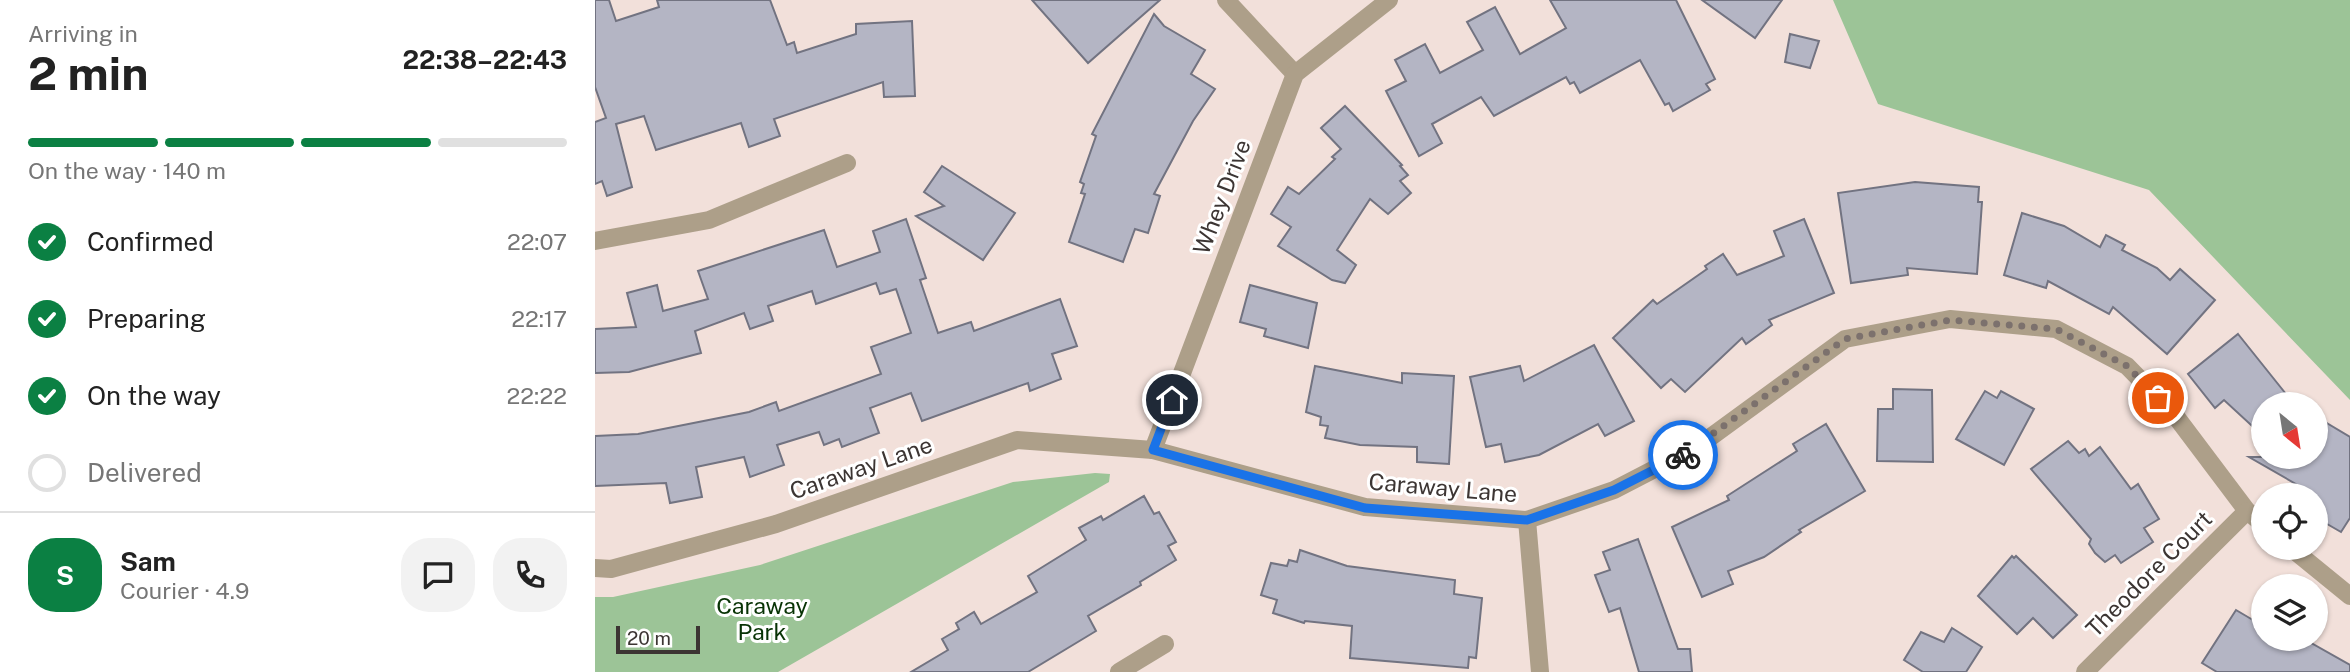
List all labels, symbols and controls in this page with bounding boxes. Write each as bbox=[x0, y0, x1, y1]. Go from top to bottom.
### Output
text: Arriving in bbox=[28, 20, 138, 47]
text: 22:38–22:43 bbox=[403, 44, 567, 75]
text: 2 min bbox=[28, 46, 148, 100]
street label: Whey Drive bbox=[1187, 136, 1256, 258]
text: On the way · 140 m bbox=[28, 157, 226, 184]
icon: check bbox=[28, 223, 66, 261]
text: Confirmed bbox=[87, 226, 214, 257]
text: 22:07 bbox=[507, 228, 567, 255]
icon: check bbox=[28, 300, 66, 338]
text: Preparing bbox=[87, 303, 206, 334]
text: 22:17 bbox=[511, 305, 567, 332]
pin bbox=[2128, 368, 2188, 428]
pin bbox=[1142, 370, 1202, 430]
icon: check bbox=[28, 377, 66, 415]
icon: bag bbox=[2139, 379, 2177, 417]
text: On the way bbox=[87, 380, 221, 411]
icon: home bbox=[1153, 381, 1191, 419]
text: 22:22 bbox=[507, 382, 567, 409]
north arrow bbox=[2251, 392, 2327, 469]
map controls bbox=[2251, 392, 2328, 651]
courier bbox=[1648, 420, 1718, 490]
street label: Caraway Lane bbox=[786, 431, 936, 505]
icon: bike bbox=[1664, 436, 1702, 474]
text: Delivered bbox=[87, 457, 202, 488]
street label: Caraway Lane bbox=[1368, 468, 1518, 507]
button: locate bbox=[2251, 483, 2328, 560]
street label: Theodore Court bbox=[2080, 505, 2217, 642]
button: chat bbox=[401, 538, 475, 612]
button: phone bbox=[493, 538, 567, 612]
text: Sam bbox=[120, 546, 176, 577]
text: S bbox=[56, 560, 74, 591]
button: layers bbox=[2251, 574, 2328, 651]
text: Courier · 4.9 bbox=[120, 577, 249, 604]
park label: Caraway Park bbox=[716, 592, 808, 645]
scale bar bbox=[616, 623, 700, 655]
text: 20 m bbox=[627, 627, 671, 649]

